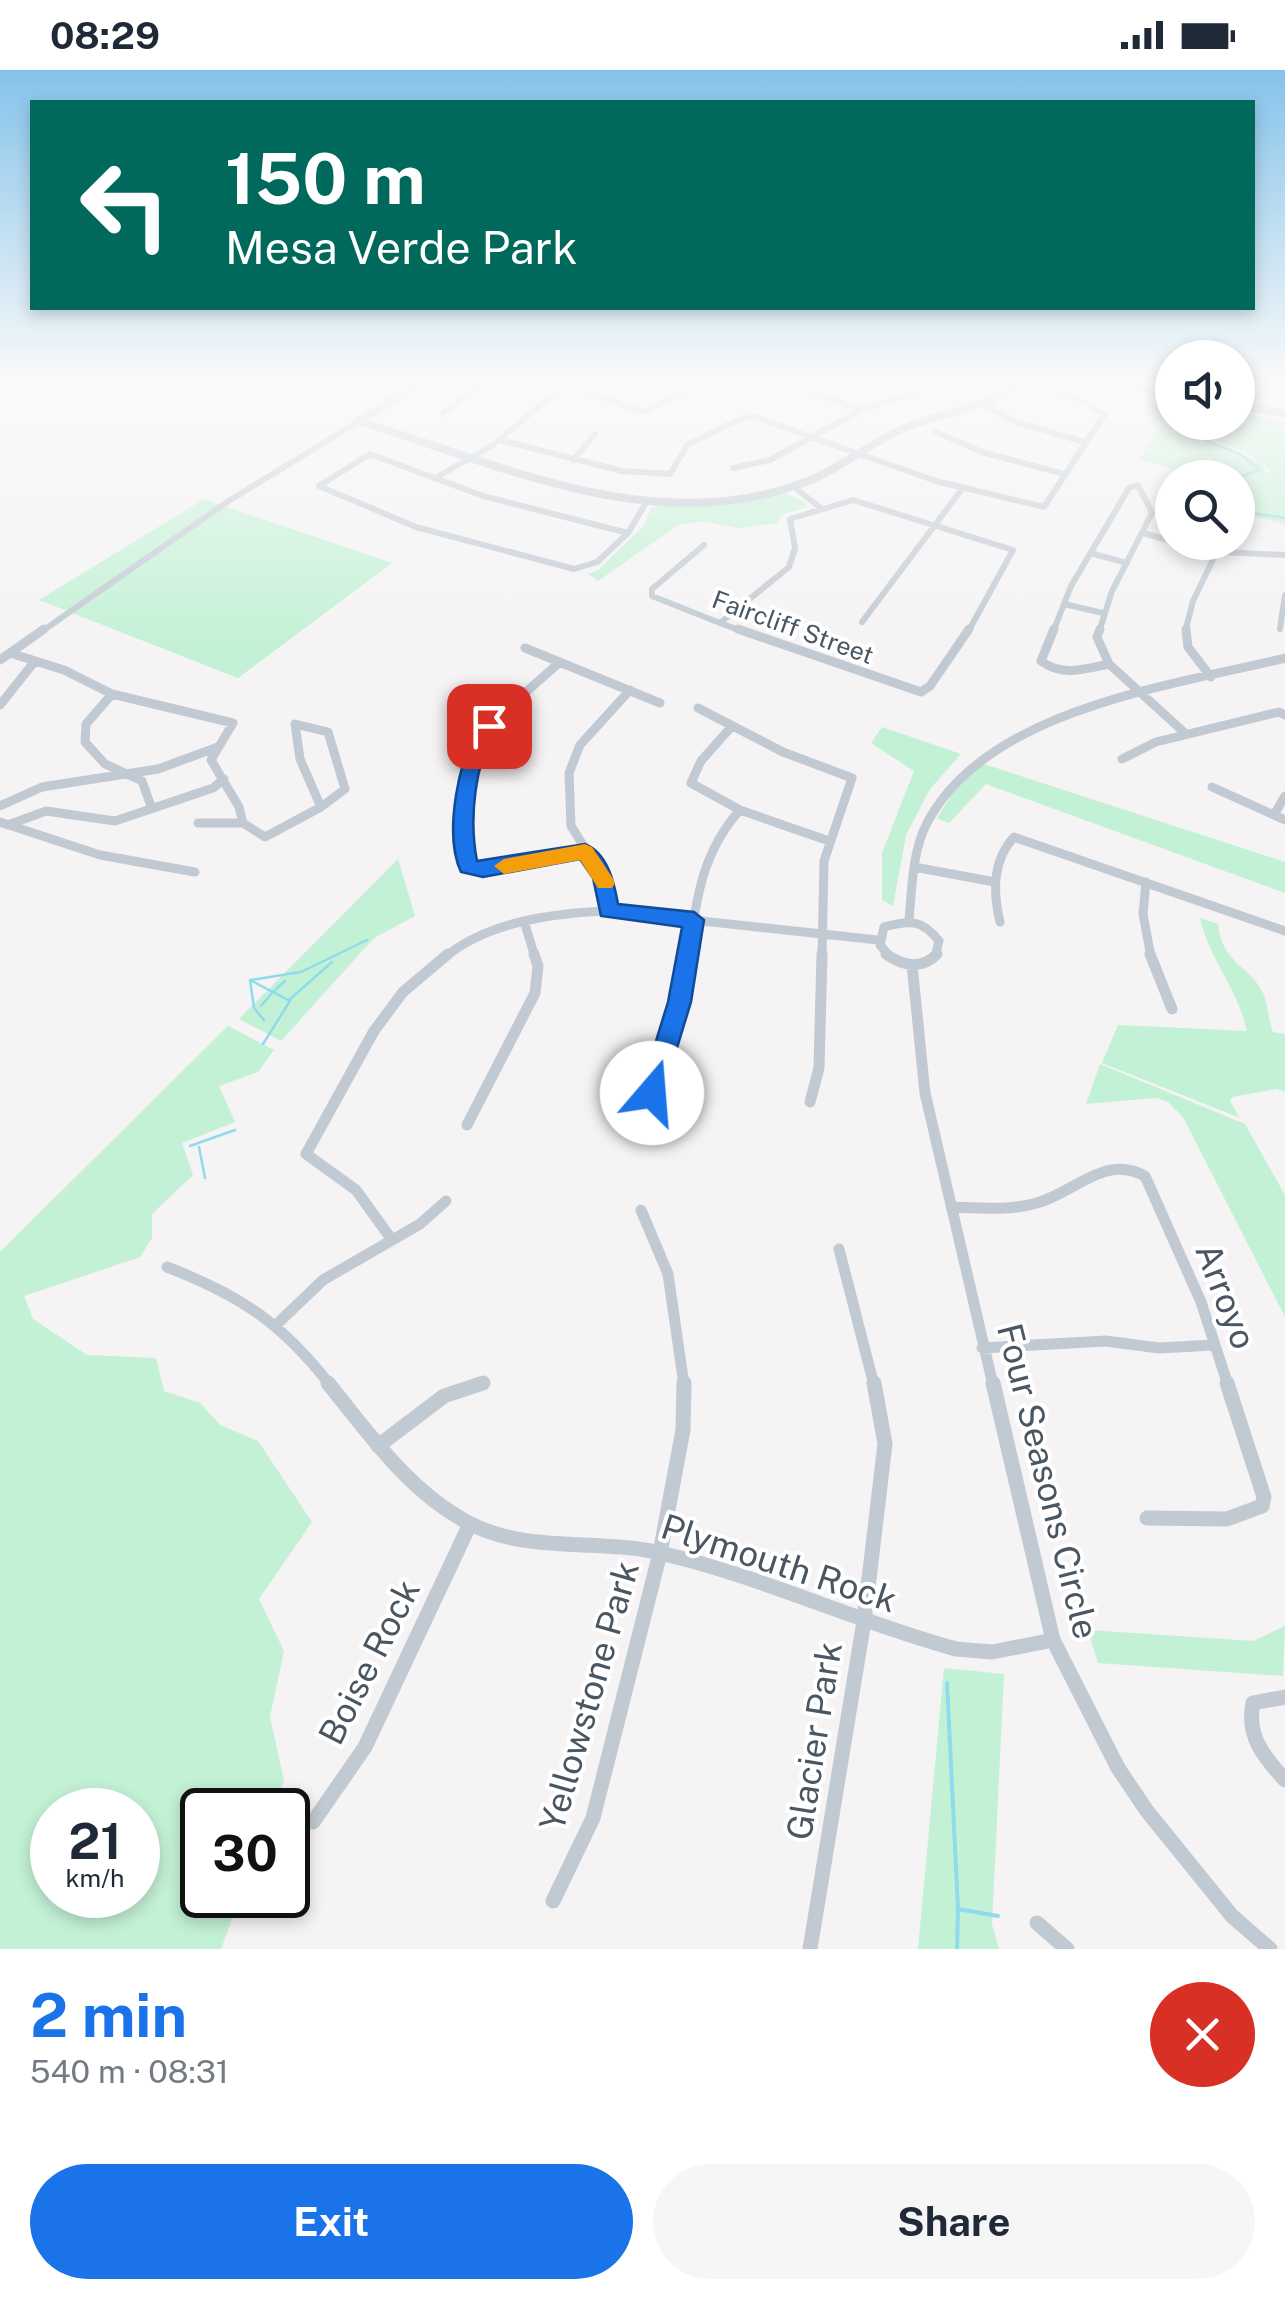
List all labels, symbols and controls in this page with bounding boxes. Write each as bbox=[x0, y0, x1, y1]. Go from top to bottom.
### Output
text: 08:29 bbox=[50, 13, 160, 58]
text: 150 m bbox=[225, 137, 426, 220]
icon: left bbox=[60, 140, 190, 270]
text: Mesa Verde Park bbox=[225, 221, 577, 274]
map controls bbox=[1155, 340, 1255, 560]
button: sound bbox=[1155, 340, 1255, 440]
button: search bbox=[1155, 460, 1255, 560]
street label: Faircliff Street bbox=[708, 584, 878, 670]
pin bbox=[447, 684, 532, 769]
icon: arrive bbox=[462, 699, 517, 754]
position arrow bbox=[600, 1041, 704, 1145]
street label: Arroyo bbox=[1187, 1237, 1265, 1355]
street label: Four Seasons Circle bbox=[989, 1319, 1107, 1643]
street label: Plymouth Rock bbox=[656, 1506, 902, 1620]
street label: Yellowstone Park bbox=[531, 1557, 647, 1835]
street label: Boise Rock bbox=[310, 1573, 428, 1751]
street label: Glacier Park bbox=[778, 1639, 850, 1843]
speed limit sign: 30 bbox=[180, 1788, 310, 1918]
text: 21 bbox=[68, 1811, 122, 1870]
text: km/h bbox=[66, 1863, 124, 1893]
text: 2 min bbox=[30, 1980, 187, 2051]
button: close bbox=[1150, 1982, 1255, 2087]
text: 540 m · 08:31 bbox=[30, 2053, 229, 2090]
button: Exit bbox=[30, 2164, 633, 2279]
button: Share bbox=[653, 2164, 1255, 2279]

